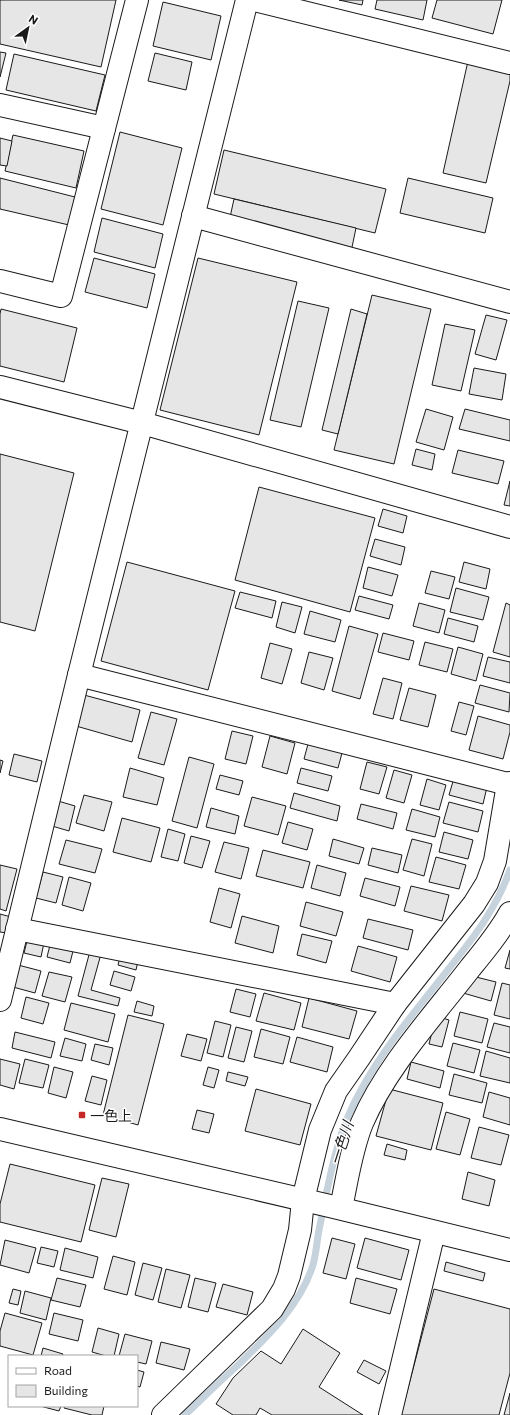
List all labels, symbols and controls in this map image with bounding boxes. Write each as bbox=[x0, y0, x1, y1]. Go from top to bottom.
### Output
north arrow bbox=[8, 8, 48, 48]
text: N bbox=[27, 11, 41, 27]
place label: 一色上 bbox=[90, 1107, 132, 1124]
marker: 一色上 bbox=[77, 1110, 87, 1120]
water label: 一色川 bbox=[325, 1117, 357, 1167]
legend bbox=[8, 1355, 138, 1407]
text: Road bbox=[44, 1363, 72, 1377]
text: Building bbox=[44, 1383, 88, 1397]

